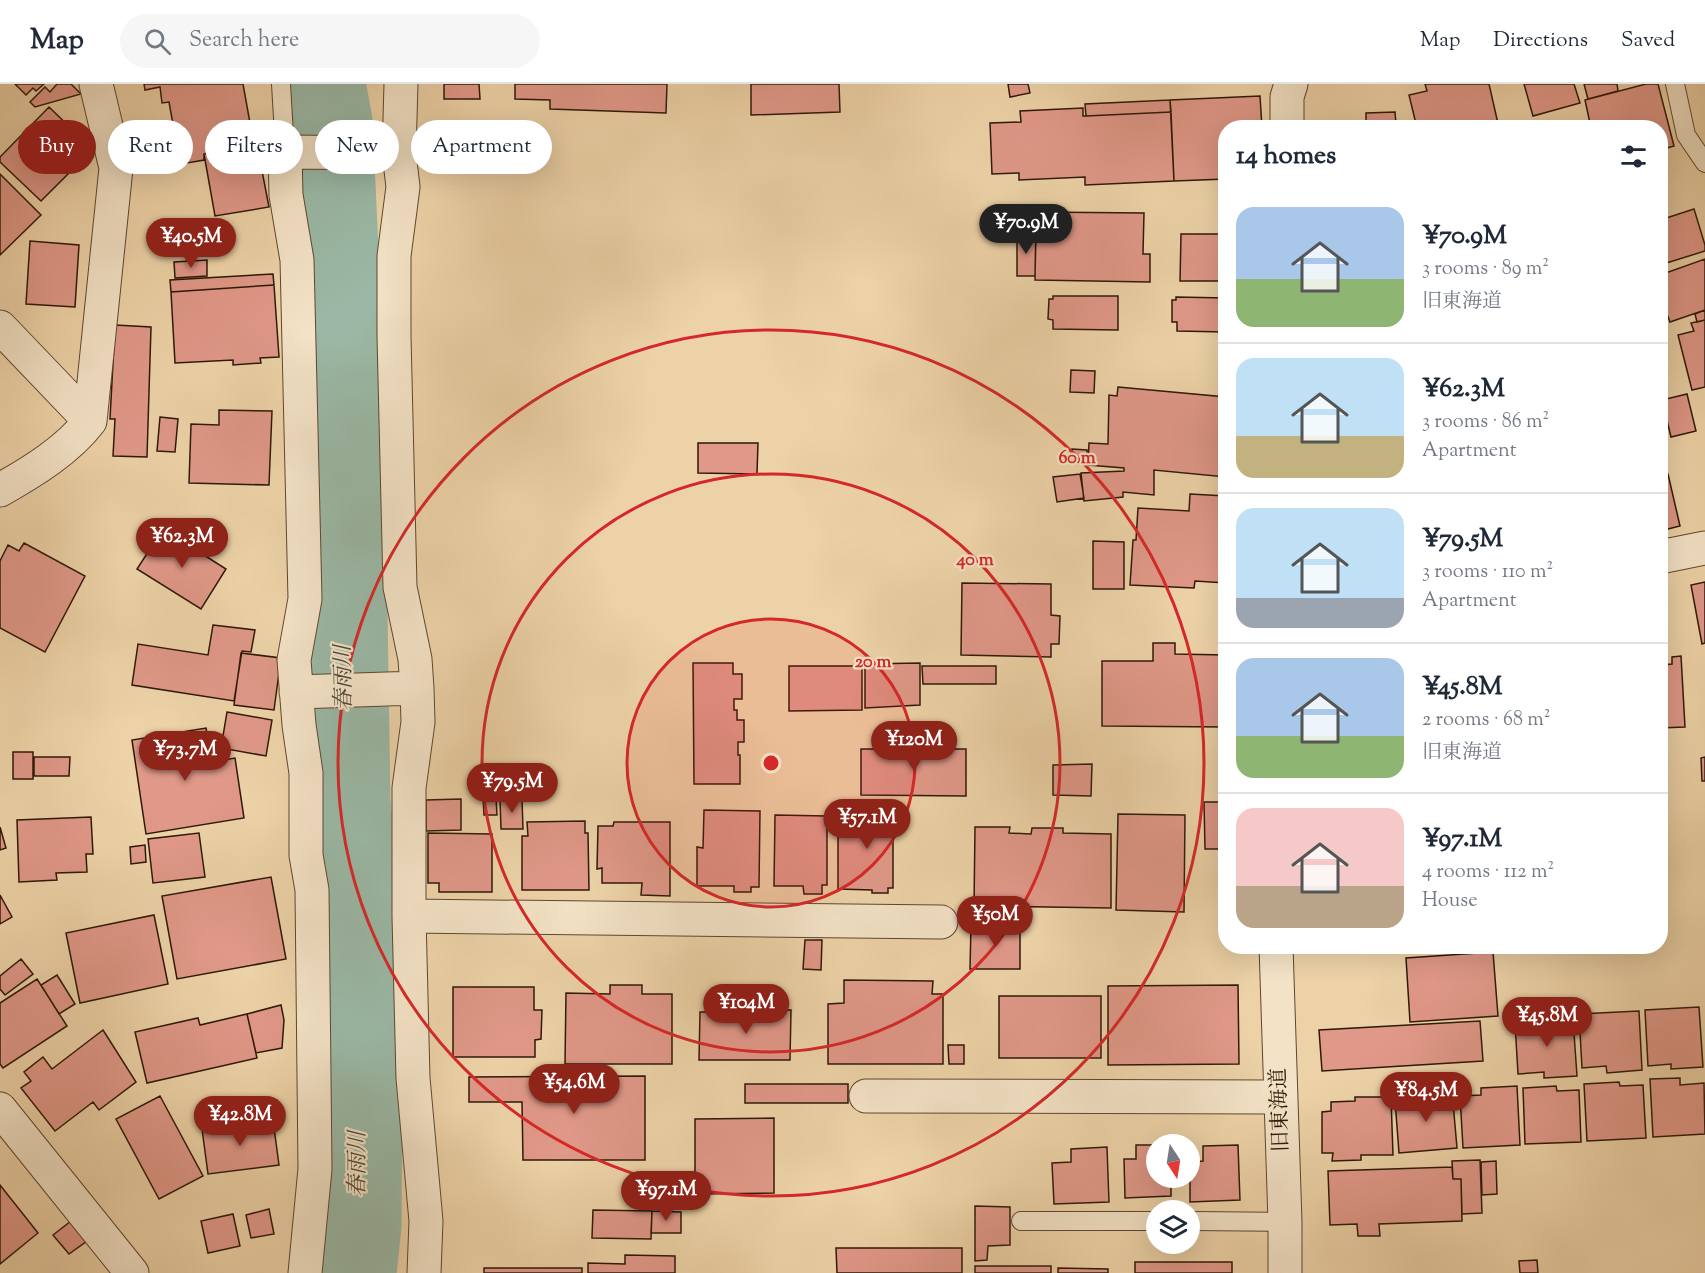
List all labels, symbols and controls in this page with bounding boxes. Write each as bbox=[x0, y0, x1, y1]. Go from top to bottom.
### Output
search box bbox=[120, 14, 540, 68]
text: Map bbox=[30, 21, 84, 61]
icon: search bbox=[141, 25, 174, 58]
text: Search here bbox=[189, 25, 299, 57]
text: Map bbox=[1420, 26, 1460, 56]
text: Directions bbox=[1493, 26, 1588, 56]
text: Saved bbox=[1621, 26, 1675, 56]
chip: Buy bbox=[18, 120, 96, 174]
chip: Rent bbox=[108, 120, 193, 174]
chip: Filters bbox=[205, 120, 303, 174]
chip: New bbox=[315, 120, 399, 174]
chip: Apartment bbox=[411, 120, 552, 174]
text: 14 homes bbox=[1236, 138, 1336, 175]
icon: filters bbox=[1617, 140, 1650, 173]
pin: ¥70.9M bbox=[977, 204, 1075, 255]
text: ¥70.9M bbox=[993, 209, 1059, 238]
pin: ¥40.5M bbox=[142, 218, 240, 269]
text: ¥70.9M bbox=[1422, 218, 1507, 255]
text: ¥40.5M bbox=[160, 223, 222, 252]
icon: home bbox=[1284, 231, 1356, 303]
text: 3 rooms · 89 m² bbox=[1422, 255, 1549, 284]
text: 旧東海道 bbox=[1422, 288, 1502, 317]
text: ¥62.3M bbox=[1422, 371, 1505, 408]
icon: home bbox=[1284, 382, 1356, 454]
text: 3 rooms · 86 m² bbox=[1422, 408, 1549, 437]
text: Apartment bbox=[1422, 437, 1517, 466]
text: 60 m bbox=[1058, 446, 1096, 472]
pin: ¥62.3M bbox=[133, 518, 231, 569]
text: ¥79.5M bbox=[1422, 521, 1503, 558]
text: ¥62.3M bbox=[150, 523, 214, 552]
icon: home bbox=[1284, 532, 1356, 604]
text: 40 m bbox=[955, 548, 994, 574]
text: 3 rooms · 110 m² bbox=[1422, 558, 1553, 587]
text: Apartment bbox=[1422, 587, 1517, 616]
water label: 春雨川 bbox=[328, 643, 362, 711]
text: 20 m bbox=[855, 650, 891, 676]
text: ¥45.8M bbox=[1422, 669, 1502, 706]
icon: home bbox=[1284, 682, 1356, 754]
text: 2 rooms · 68 m² bbox=[1422, 706, 1550, 735]
pin: ¥120M bbox=[872, 721, 956, 772]
text: ¥120M bbox=[885, 726, 943, 755]
pin: ¥73.7M bbox=[136, 731, 234, 782]
text: ¥73.7M bbox=[153, 736, 217, 765]
text: 旧東海道 bbox=[1422, 739, 1502, 768]
centre of rings bbox=[761, 753, 781, 773]
pin: ¥79.5M bbox=[463, 763, 561, 814]
text: ¥79.5M bbox=[481, 768, 543, 797]
pin: ¥57.1M bbox=[818, 799, 916, 850]
text: ¥57.1M bbox=[837, 804, 897, 833]
text: ¥97.1M bbox=[1422, 821, 1502, 858]
icon: home bbox=[1284, 832, 1356, 904]
text: 4 rooms · 112 m² bbox=[1422, 858, 1554, 887]
text: House bbox=[1422, 887, 1477, 916]
pin: ¥50M bbox=[959, 896, 1031, 947]
text: ¥50M bbox=[971, 901, 1019, 930]
pin: ¥104M bbox=[704, 984, 788, 1035]
text: ¥104M bbox=[717, 989, 775, 1018]
pin: ¥45.8M bbox=[1498, 997, 1596, 1048]
text: ¥45.8M bbox=[1516, 1002, 1578, 1031]
pin: ¥54.6M bbox=[525, 1064, 623, 1115]
street label: 旧東海道 bbox=[1265, 1068, 1297, 1152]
text: ¥54.6M bbox=[543, 1069, 605, 1098]
pin: ¥84.5M bbox=[1377, 1072, 1475, 1123]
text: ¥84.5M bbox=[1394, 1077, 1458, 1106]
pin: ¥42.8M bbox=[191, 1096, 289, 1147]
text: ¥42.8M bbox=[208, 1101, 272, 1130]
water label: 春雨川 bbox=[343, 1129, 375, 1197]
north arrow bbox=[1146, 1134, 1200, 1188]
map controls bbox=[1146, 1134, 1200, 1254]
pin: ¥97.1M bbox=[617, 1171, 715, 1222]
text: ¥97.1M bbox=[635, 1176, 697, 1205]
button: layers bbox=[1146, 1200, 1200, 1254]

